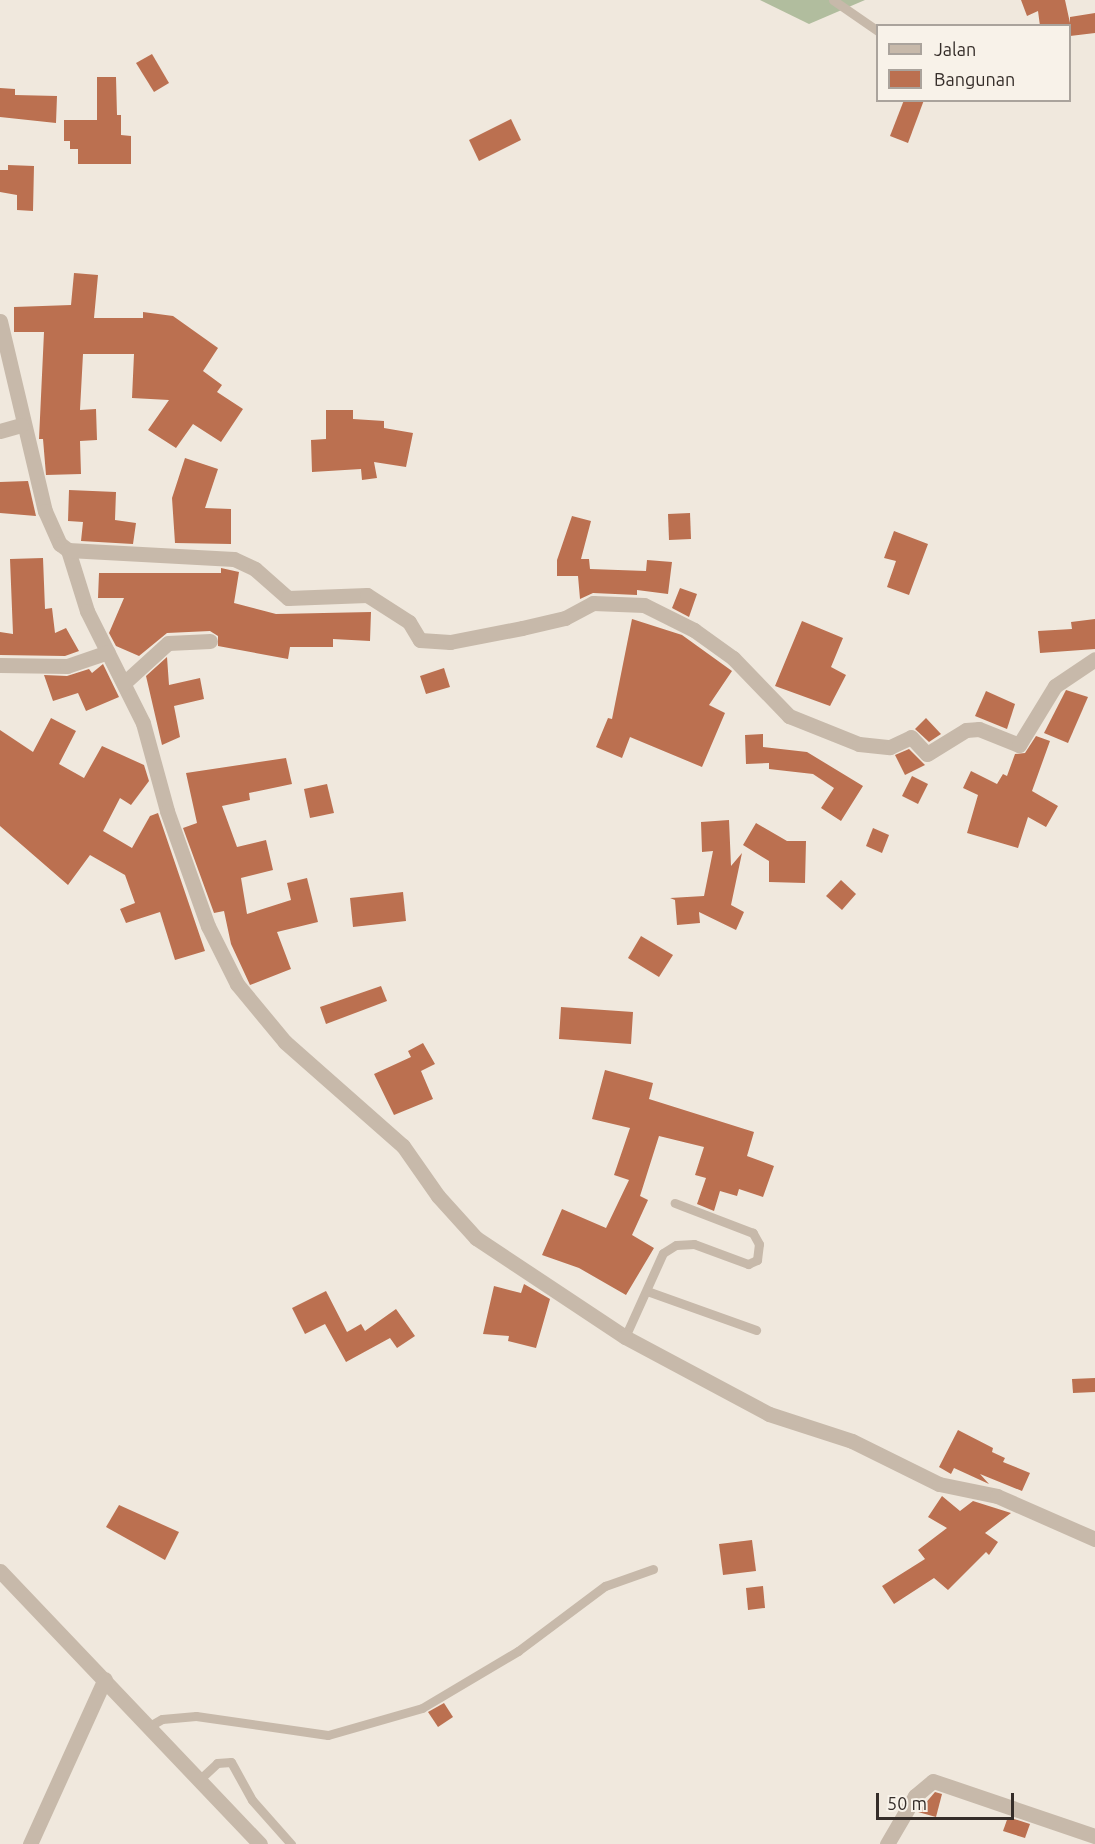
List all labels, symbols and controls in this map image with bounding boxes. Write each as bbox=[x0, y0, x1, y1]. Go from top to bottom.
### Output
legend bbox=[876, 24, 1071, 102]
text: Jalan bbox=[934, 39, 976, 59]
text: Bangunan bbox=[934, 69, 1015, 89]
scale bar bbox=[879, 1781, 1017, 1819]
text: 50 m bbox=[887, 1793, 927, 1813]

